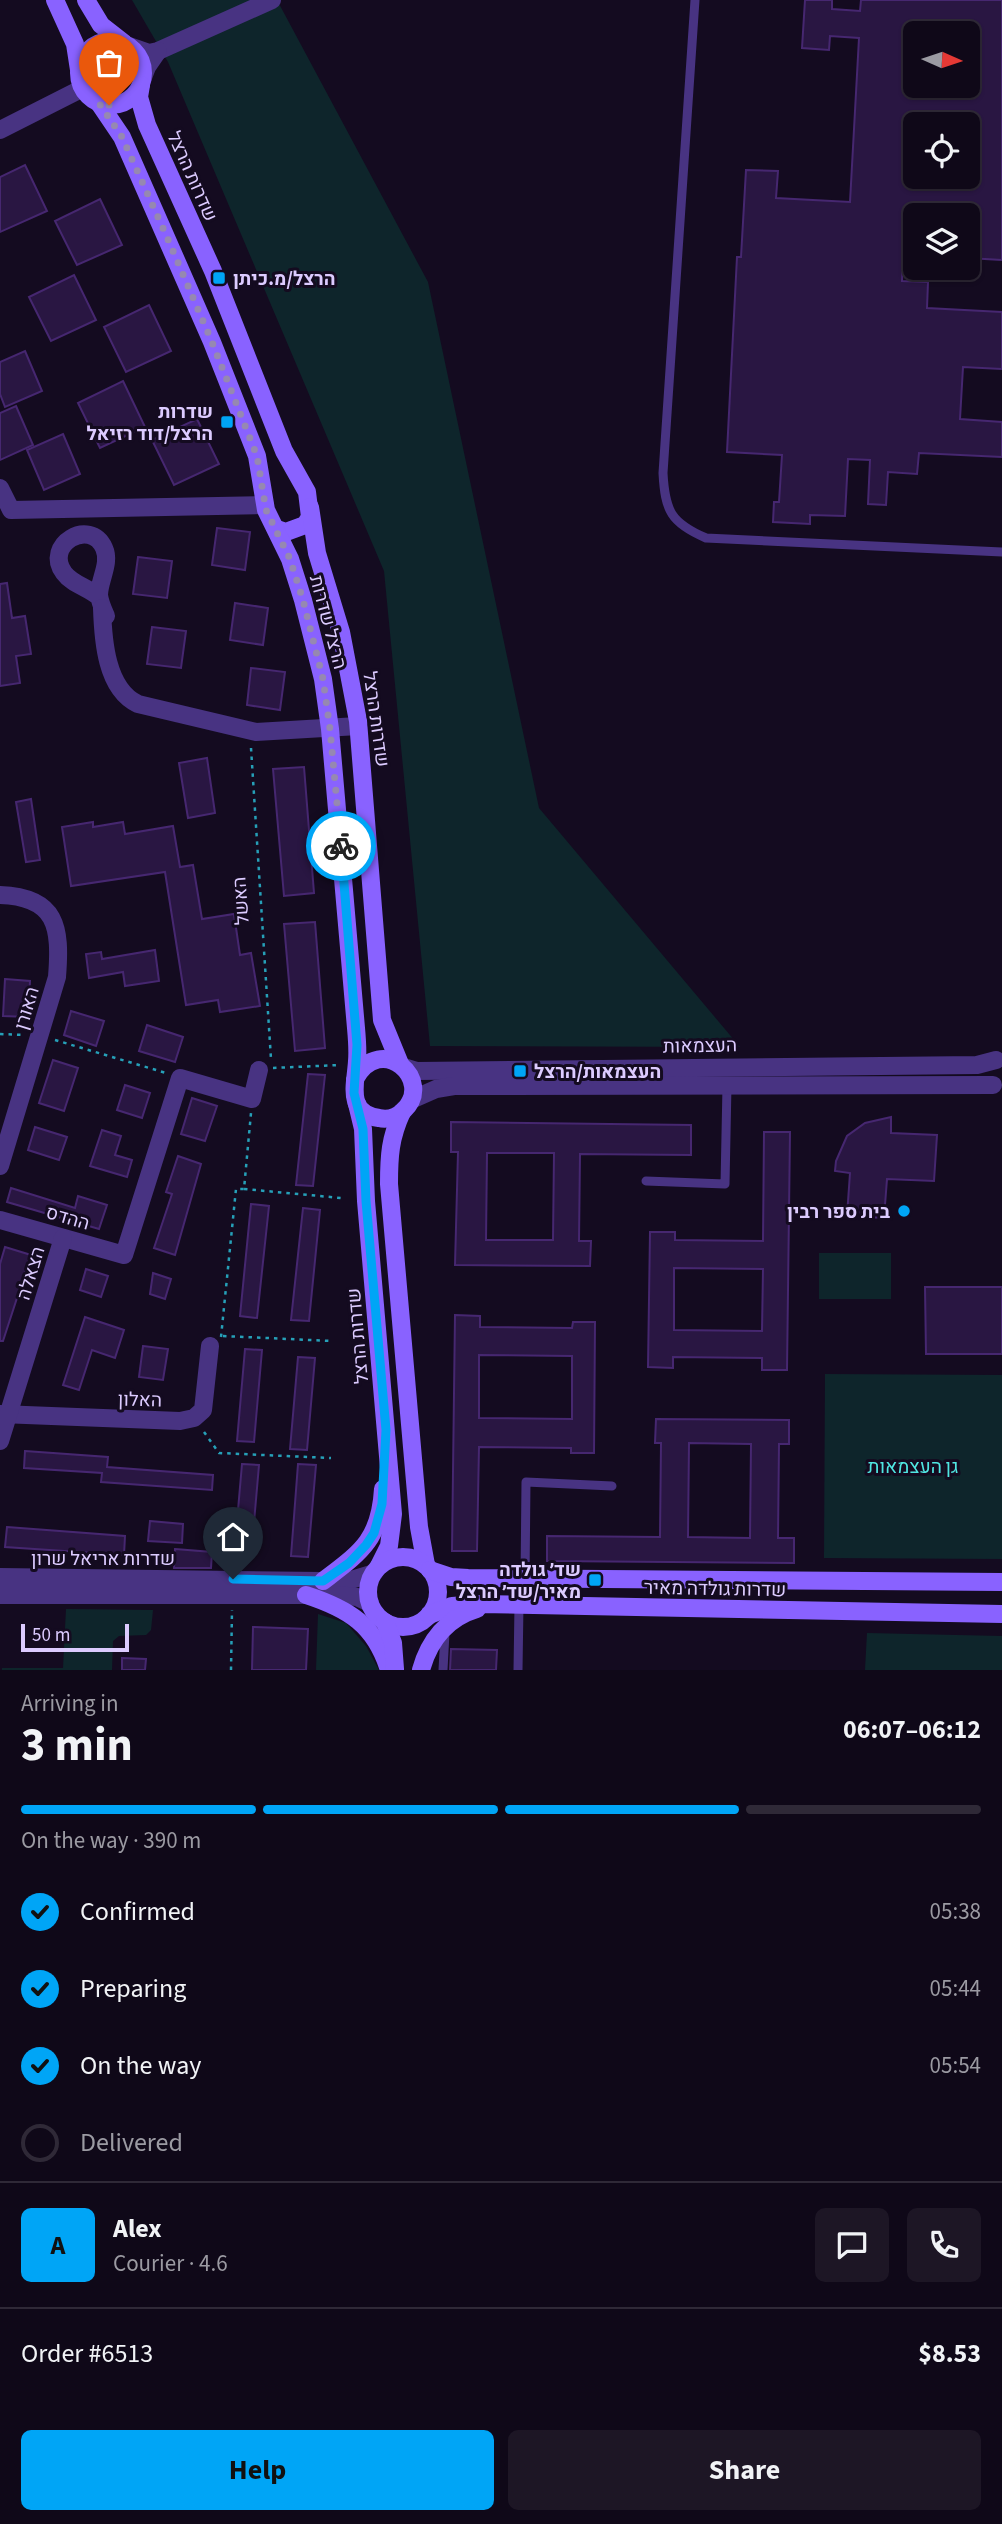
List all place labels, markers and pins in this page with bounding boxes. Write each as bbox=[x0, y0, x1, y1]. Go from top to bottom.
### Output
pin bbox=[79, 33, 139, 105]
place label: הרצל/מ.כיתן bbox=[233, 266, 336, 293]
marker: הרצל/מ.כיתן bbox=[211, 270, 227, 286]
place label: שדרות הרצל/דוד רזיאל bbox=[87, 399, 213, 448]
marker: שדרות הרצל/דוד רזיאל bbox=[219, 414, 235, 430]
place label: העצמאות/הרצל bbox=[534, 1059, 661, 1086]
marker: העצמאות/הרצל bbox=[512, 1063, 528, 1079]
place label: בית ספר רבין bbox=[787, 1199, 891, 1226]
marker: בית ספר רבין bbox=[896, 1203, 912, 1219]
pin bbox=[203, 1507, 263, 1579]
place label: שד׳ גולדה מאיר/שד׳ הרצל bbox=[456, 1557, 581, 1606]
marker: שד׳ גולדה מאיר/שד׳ הרצל bbox=[587, 1572, 603, 1588]

